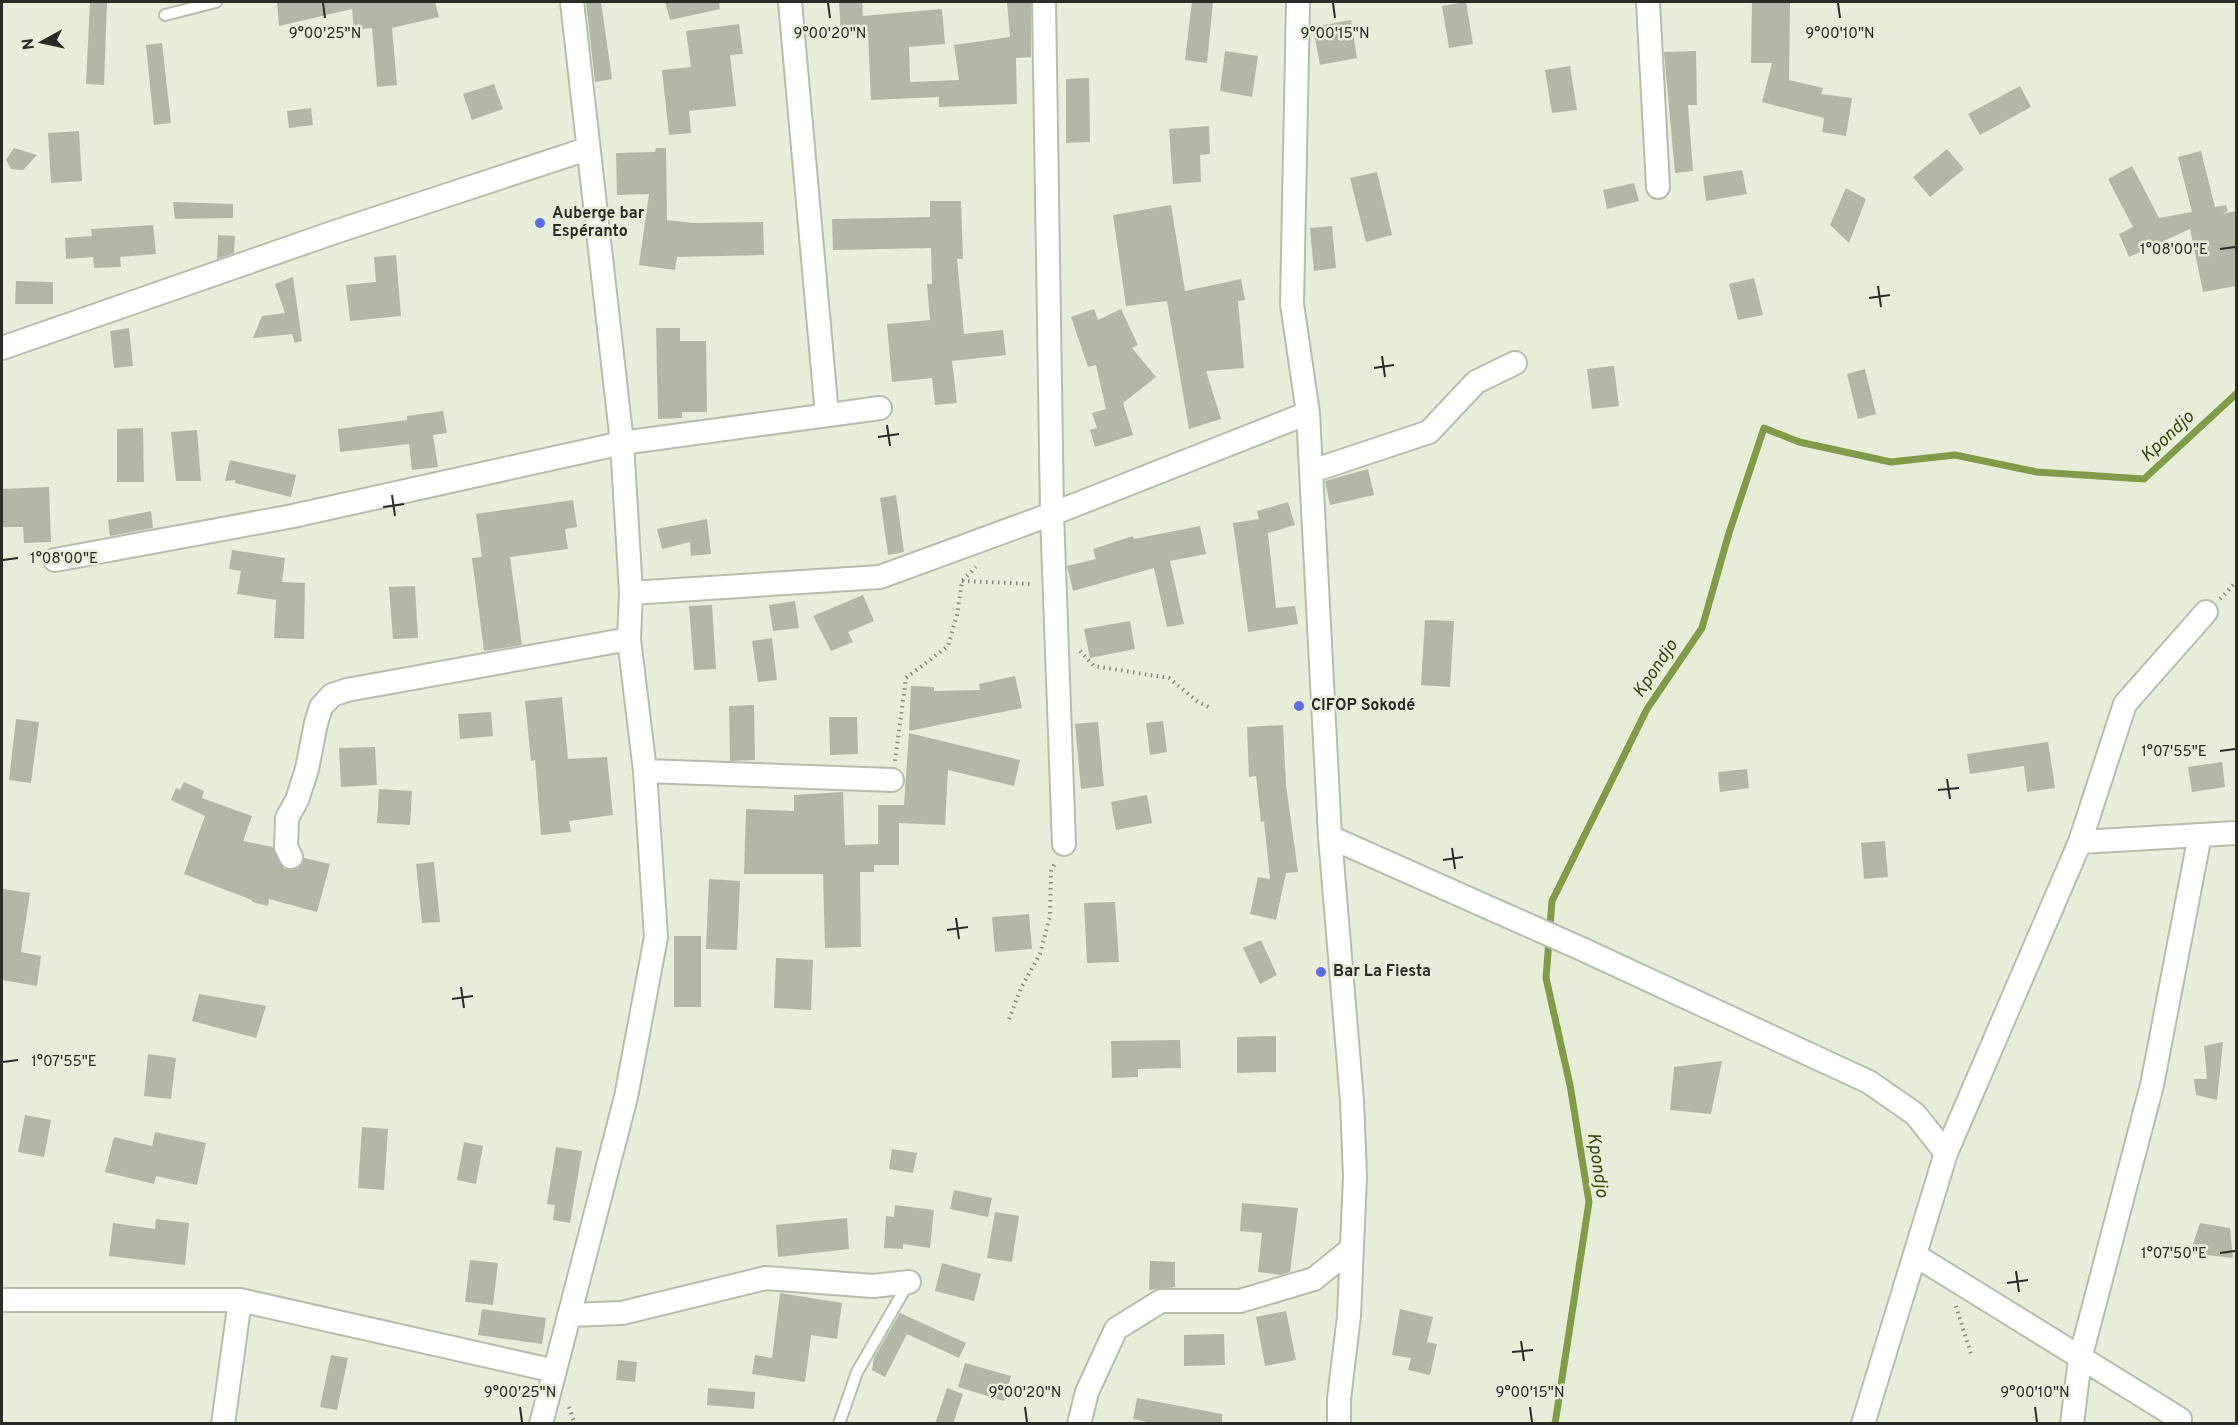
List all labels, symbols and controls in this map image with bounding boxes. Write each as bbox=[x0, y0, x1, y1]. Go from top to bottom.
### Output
north arrow bbox=[12, 12, 72, 72]
text: 9°00'25"N bbox=[289, 25, 361, 44]
text: 9°00'20"N bbox=[794, 25, 866, 44]
text: 9°00'15"N bbox=[1300, 25, 1370, 44]
text: 9°00'10"N bbox=[1805, 25, 1875, 44]
text: N bbox=[18, 37, 40, 51]
place label: Auberge bar Espéranto bbox=[552, 204, 645, 242]
marker: Auberge bar Espéranto bbox=[533, 216, 547, 230]
text: 1°08'00"E bbox=[2140, 241, 2208, 260]
water label: Kpondjo bbox=[2136, 406, 2200, 468]
text: 1°08'00"E bbox=[30, 550, 98, 569]
water label: Kpondjo bbox=[1628, 635, 1684, 702]
place label: CIFOP Sokodé bbox=[1311, 696, 1415, 716]
marker: CIFOP Sokodé bbox=[1292, 699, 1306, 713]
text: 1°07'55"E bbox=[2141, 743, 2207, 762]
place label: Bar La Fiesta bbox=[1333, 962, 1431, 982]
marker: Bar La Fiesta bbox=[1314, 965, 1328, 979]
text: 1°07'55"E bbox=[31, 1053, 97, 1072]
water label: Kpondjo bbox=[1581, 1131, 1613, 1199]
text: 1°07'50"E bbox=[2141, 1245, 2207, 1264]
text: 9°00'25"N bbox=[484, 1384, 556, 1403]
text: 9°00'20"N bbox=[989, 1384, 1061, 1403]
text: 9°00'15"N bbox=[1495, 1384, 1565, 1403]
text: 9°00'10"N bbox=[2000, 1384, 2070, 1403]

